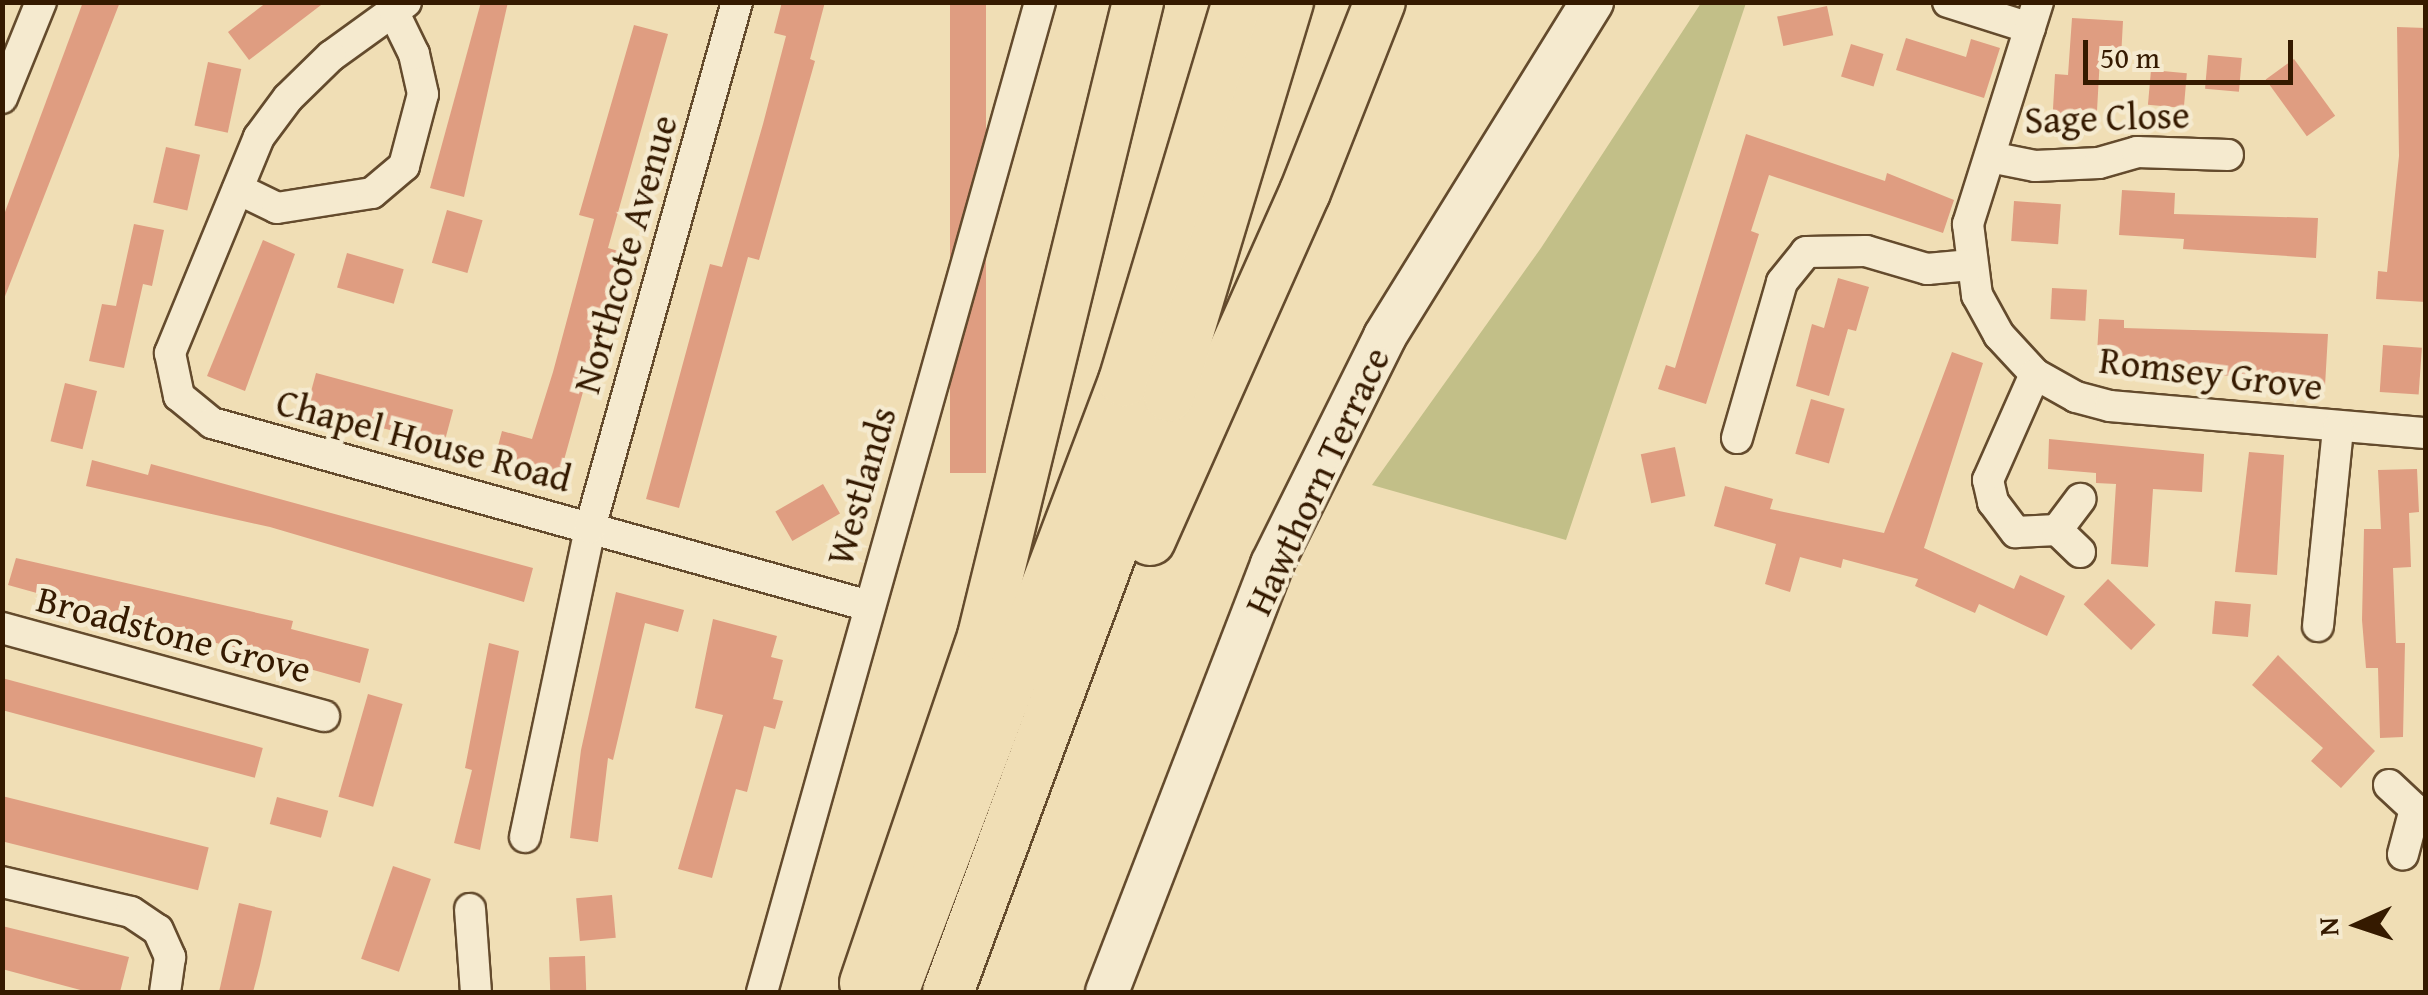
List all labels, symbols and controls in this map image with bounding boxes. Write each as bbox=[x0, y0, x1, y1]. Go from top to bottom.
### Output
scale bar bbox=[2088, 20, 2298, 82]
text: 50 m bbox=[2100, 35, 2160, 79]
street label: Sage Close bbox=[2024, 91, 2190, 143]
street label: Northcote Avenue bbox=[563, 110, 687, 398]
street label: Romsey Grove bbox=[2097, 337, 2325, 409]
street label: Hawthorn Terrace bbox=[1235, 340, 1399, 622]
street label: Chapel House Road bbox=[272, 379, 576, 501]
street label: Westlands bbox=[817, 402, 905, 570]
street label: Broadstone Grove bbox=[32, 576, 316, 692]
north arrow bbox=[2308, 875, 2408, 975]
text: N bbox=[2307, 916, 2349, 937]

